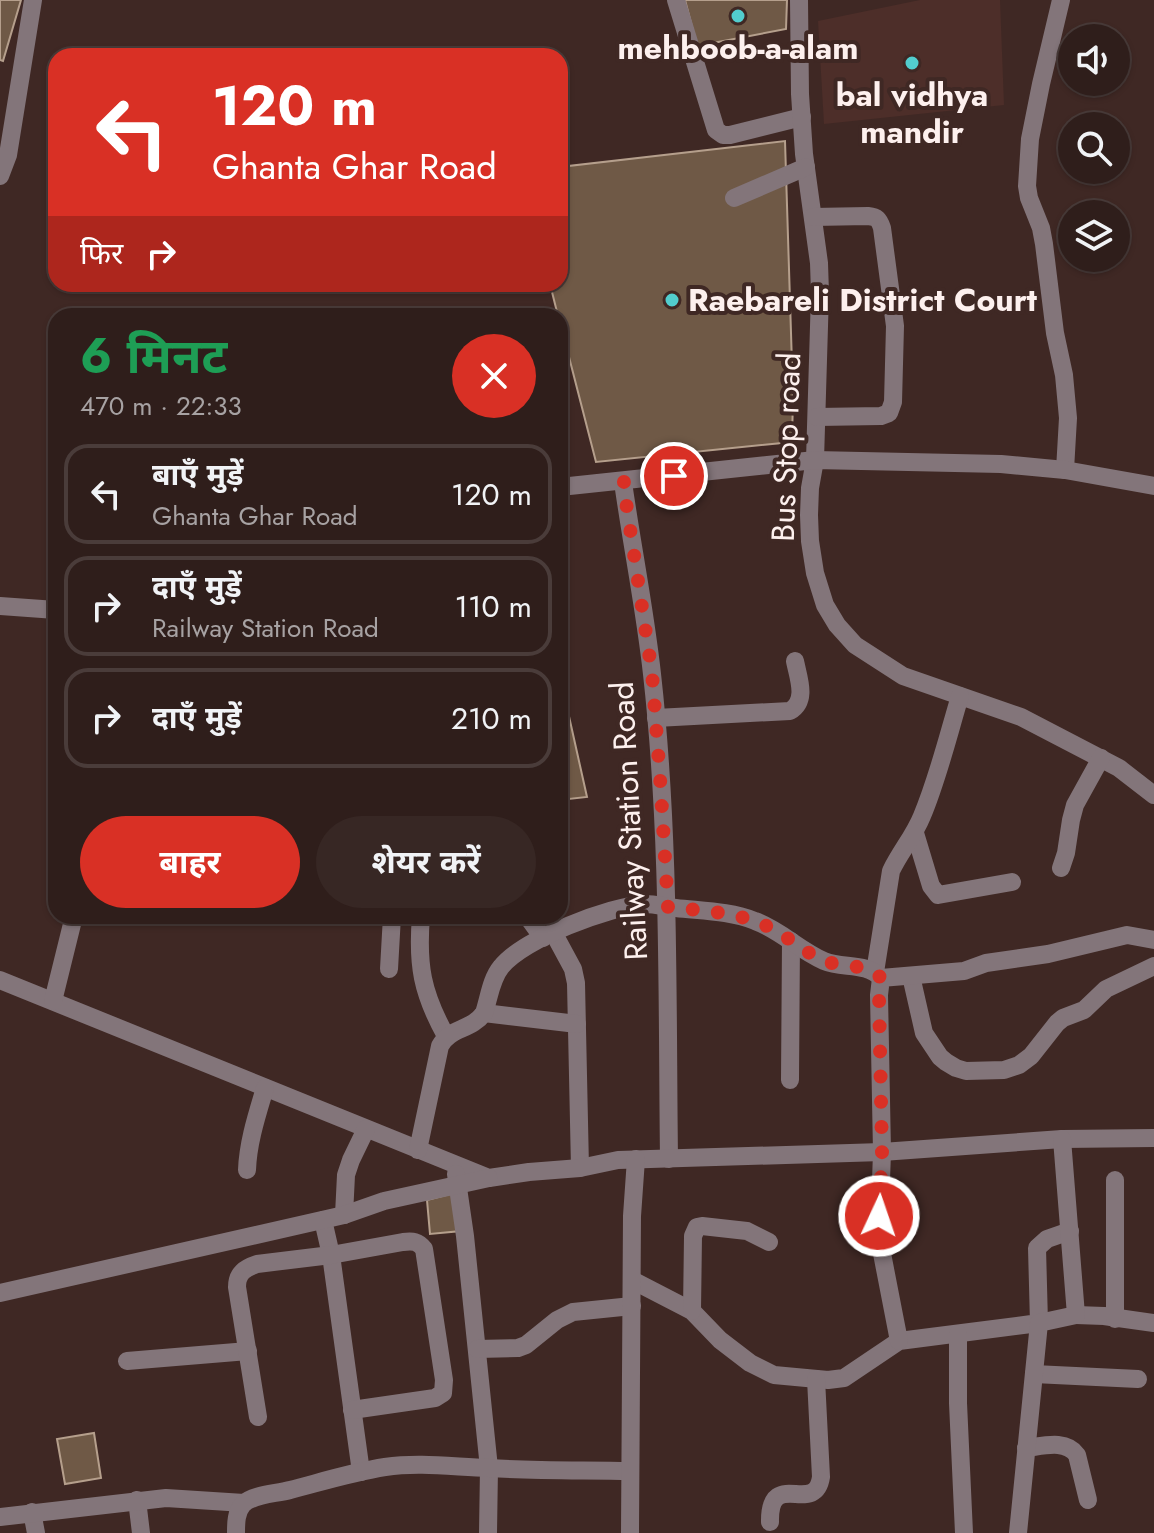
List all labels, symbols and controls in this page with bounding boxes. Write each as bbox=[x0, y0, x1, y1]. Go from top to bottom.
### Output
marker: mehboob-a-alam bbox=[729, 7, 747, 25]
map controls bbox=[1058, 24, 1130, 272]
button: sound bbox=[1058, 24, 1130, 96]
place label: mehboob-a-alam bbox=[618, 25, 858, 71]
marker: bal vidhya mandir bbox=[903, 54, 921, 72]
text: 120 m bbox=[212, 65, 377, 146]
place label: bal vidhya mandir bbox=[836, 72, 988, 155]
icon: left bbox=[80, 80, 184, 184]
button: search bbox=[1058, 112, 1130, 184]
text: Ghanta Ghar Road bbox=[212, 140, 497, 192]
button: layers bbox=[1058, 200, 1130, 272]
text: फिर bbox=[80, 232, 123, 275]
icon: right bbox=[139, 232, 183, 276]
place label: Raebareli District Court bbox=[688, 277, 1038, 323]
marker: Raebareli District Court bbox=[663, 291, 681, 309]
text: 6 मिनट bbox=[80, 322, 227, 391]
button: close bbox=[452, 334, 536, 418]
street label: Bus Stop road bbox=[760, 352, 812, 542]
text: 470 m · 22:33 bbox=[80, 387, 242, 425]
pin bbox=[640, 442, 708, 510]
text: बाएँ मुड़ें bbox=[152, 453, 243, 496]
icon: arrive bbox=[652, 454, 696, 498]
icon: left bbox=[84, 472, 128, 516]
text: 120 m bbox=[451, 473, 532, 516]
text: Ghanta Ghar Road bbox=[152, 497, 358, 535]
text: दाएँ मुड़ें bbox=[152, 565, 242, 608]
icon: right bbox=[84, 584, 128, 628]
text: 110 m bbox=[455, 585, 532, 628]
text: Railway Station Road bbox=[152, 609, 379, 647]
street label: Railway Station Road bbox=[599, 680, 659, 962]
icon: right bbox=[84, 696, 128, 740]
text: दाएँ मुड़ें bbox=[152, 696, 242, 739]
text: 210 m bbox=[451, 697, 532, 740]
button: बाहर bbox=[80, 816, 300, 908]
button: शेयर करें bbox=[316, 816, 536, 908]
position arrow bbox=[837, 1174, 921, 1258]

